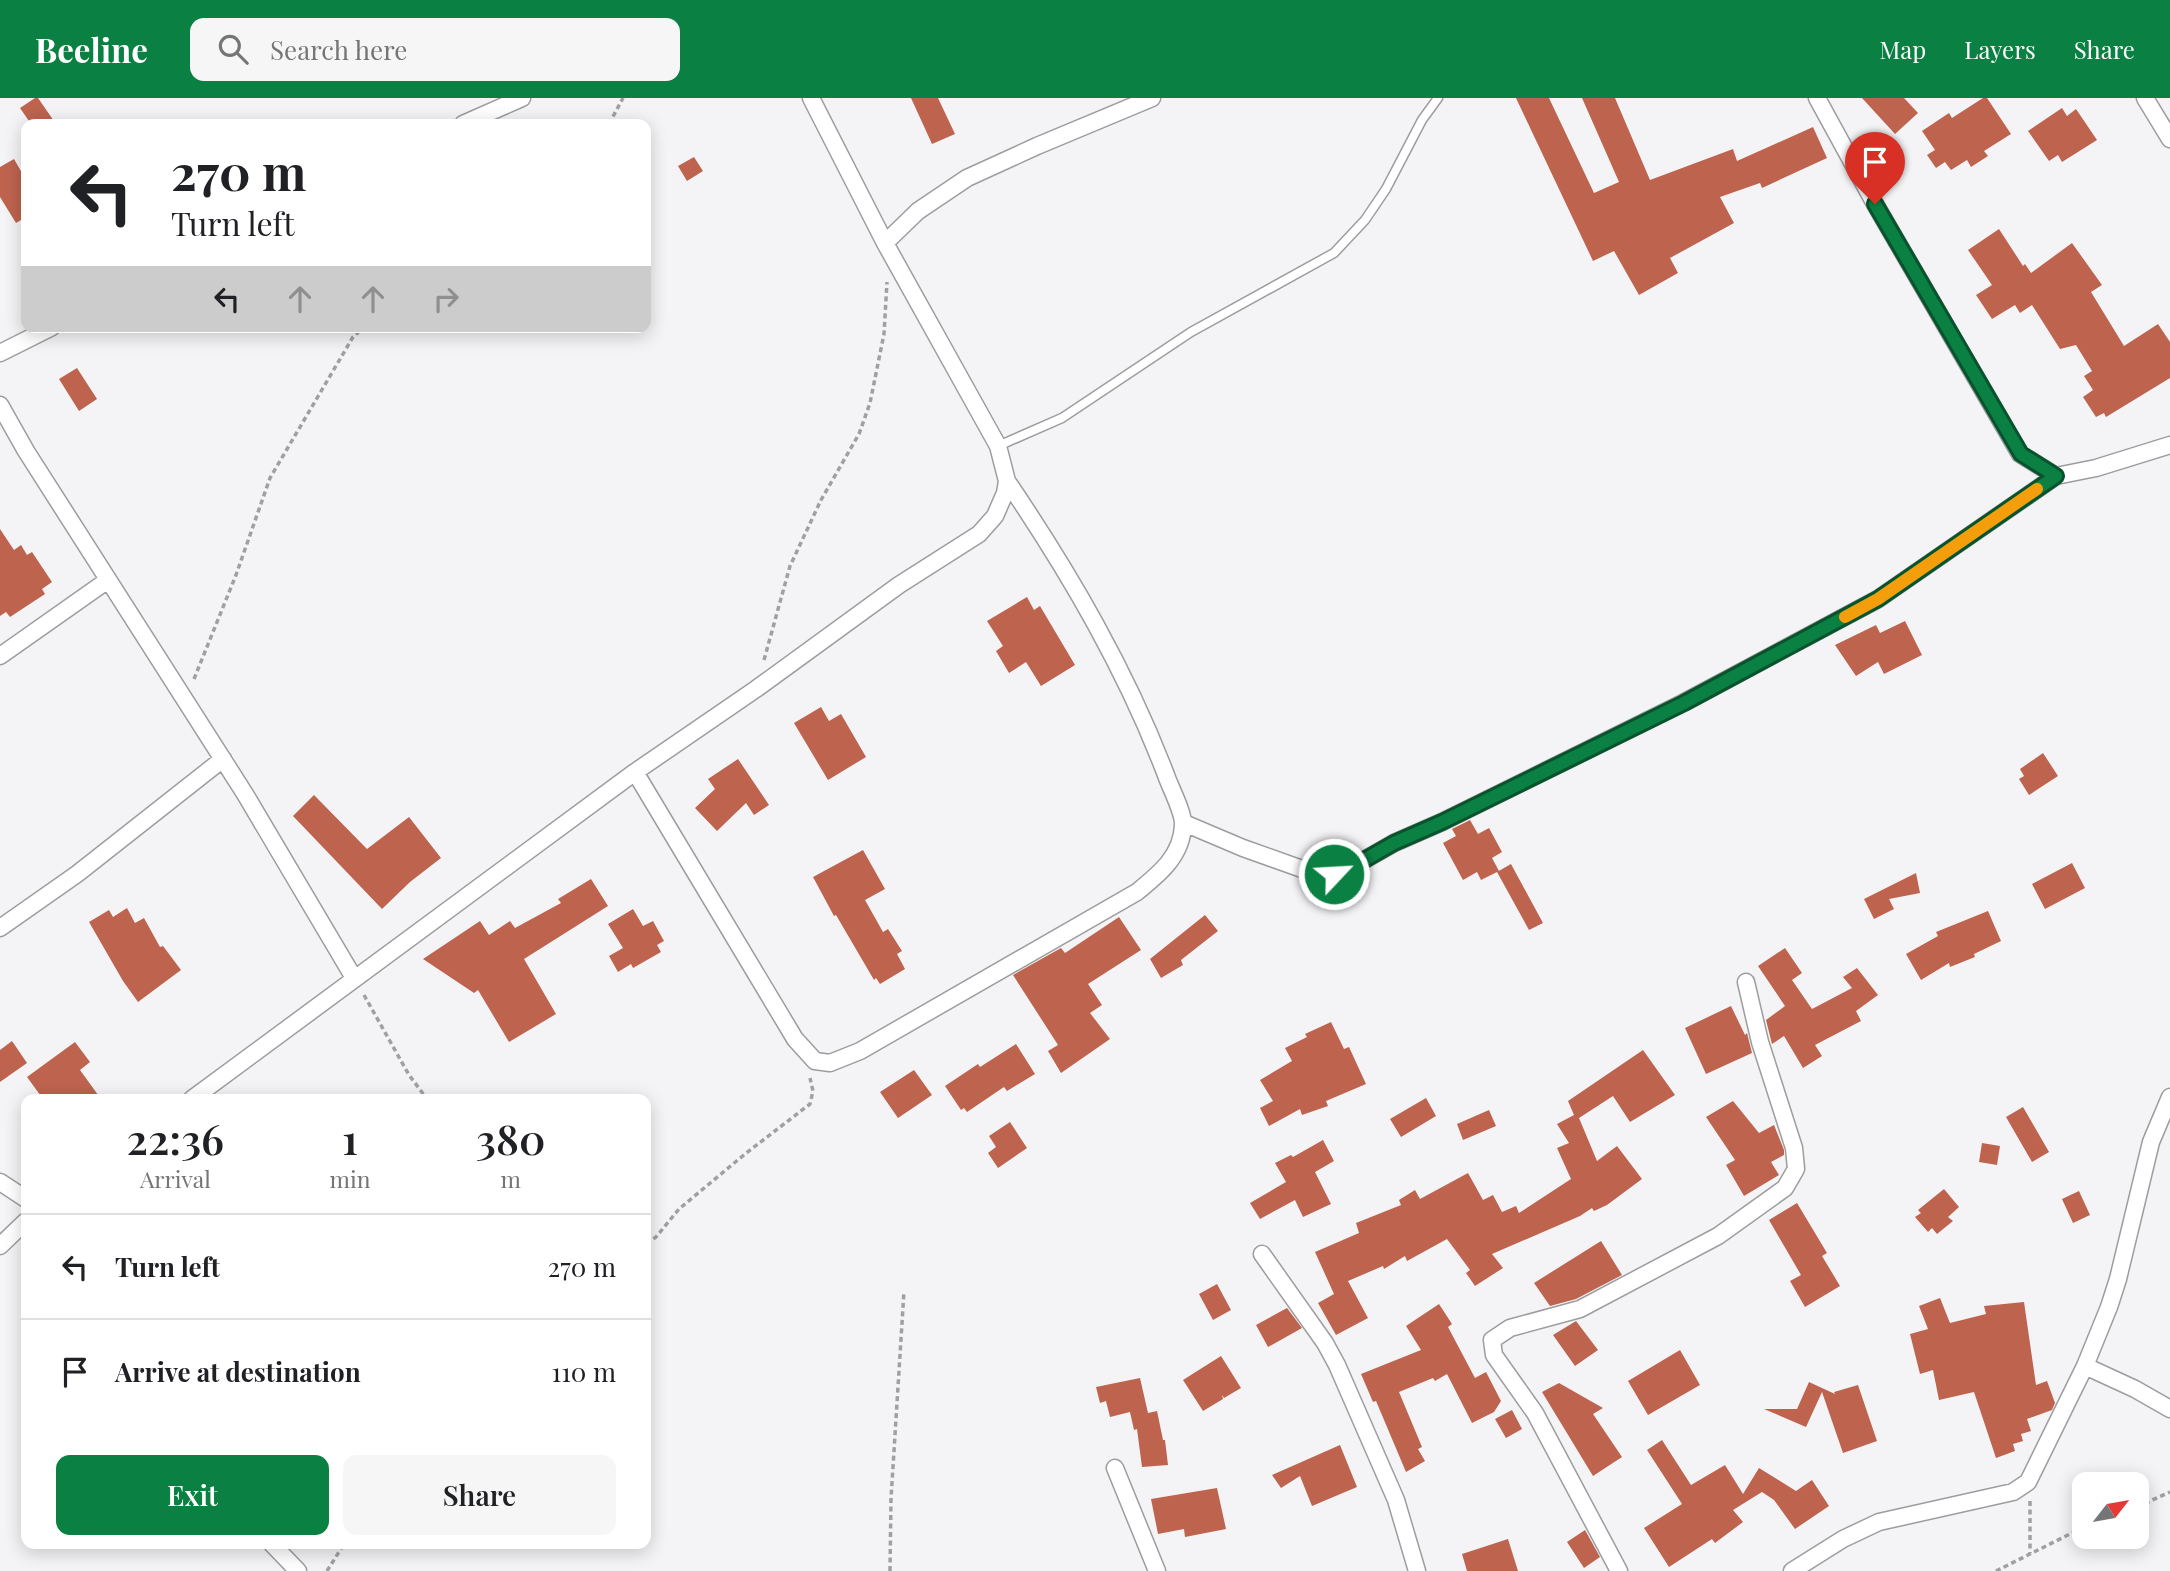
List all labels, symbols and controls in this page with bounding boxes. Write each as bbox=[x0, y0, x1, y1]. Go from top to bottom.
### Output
search box bbox=[190, 18, 680, 81]
text: Beeline bbox=[35, 27, 148, 71]
icon: search bbox=[214, 30, 252, 68]
text: Search here bbox=[270, 32, 407, 67]
text: Map bbox=[1880, 33, 1926, 65]
text: Layers bbox=[1964, 33, 2036, 65]
text: Share bbox=[2074, 33, 2135, 65]
pin bbox=[1845, 132, 1905, 204]
text: 270 m bbox=[171, 138, 306, 203]
icon: arrive bbox=[1856, 143, 1894, 181]
icon: left bbox=[56, 147, 147, 238]
text: Turn left bbox=[171, 201, 295, 244]
icon: left bbox=[208, 280, 246, 318]
icon: ahead bbox=[281, 280, 319, 318]
icon: ahead bbox=[354, 280, 392, 318]
icon: right bbox=[427, 280, 465, 318]
position arrow bbox=[1297, 837, 1371, 911]
text: 22:36 bbox=[127, 1110, 224, 1166]
text: 1 bbox=[342, 1110, 358, 1166]
text: 380 bbox=[476, 1110, 545, 1166]
text: Arrival bbox=[140, 1163, 211, 1194]
text: min bbox=[330, 1163, 371, 1194]
text: m bbox=[501, 1163, 521, 1194]
icon: left bbox=[56, 1248, 94, 1286]
text: Turn left bbox=[115, 1249, 220, 1284]
text: 270 m bbox=[548, 1249, 616, 1284]
icon: arrive bbox=[56, 1353, 94, 1391]
text: Arrive at destination bbox=[115, 1354, 361, 1389]
text: 110 m bbox=[552, 1354, 616, 1389]
button: Exit bbox=[56, 1455, 329, 1535]
button: Share bbox=[343, 1455, 616, 1535]
north arrow bbox=[2072, 1472, 2149, 1549]
map controls bbox=[2072, 1472, 2149, 1549]

